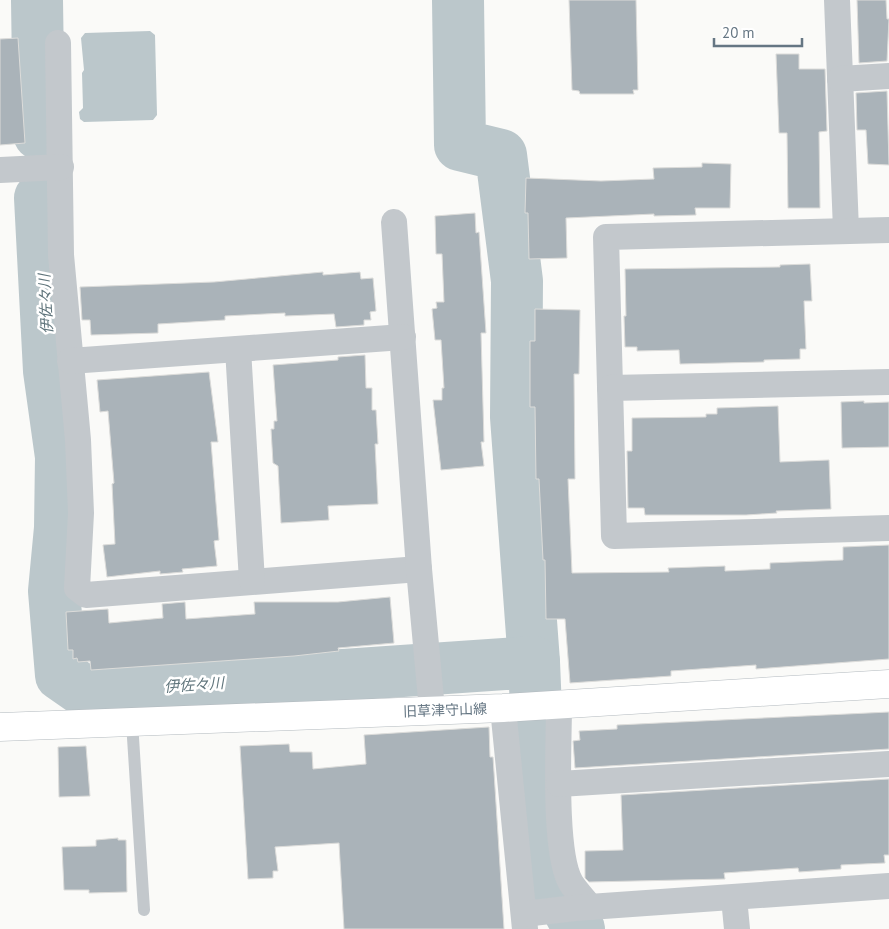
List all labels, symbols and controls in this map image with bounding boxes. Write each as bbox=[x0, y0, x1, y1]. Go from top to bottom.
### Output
scale bar bbox=[714, 15, 802, 47]
text: 20 m bbox=[722, 23, 755, 42]
water label: 伊佐々川 bbox=[34, 272, 57, 334]
water label: 伊佐々川 bbox=[163, 673, 227, 696]
street label: 旧草津守山線 bbox=[403, 700, 487, 720]

